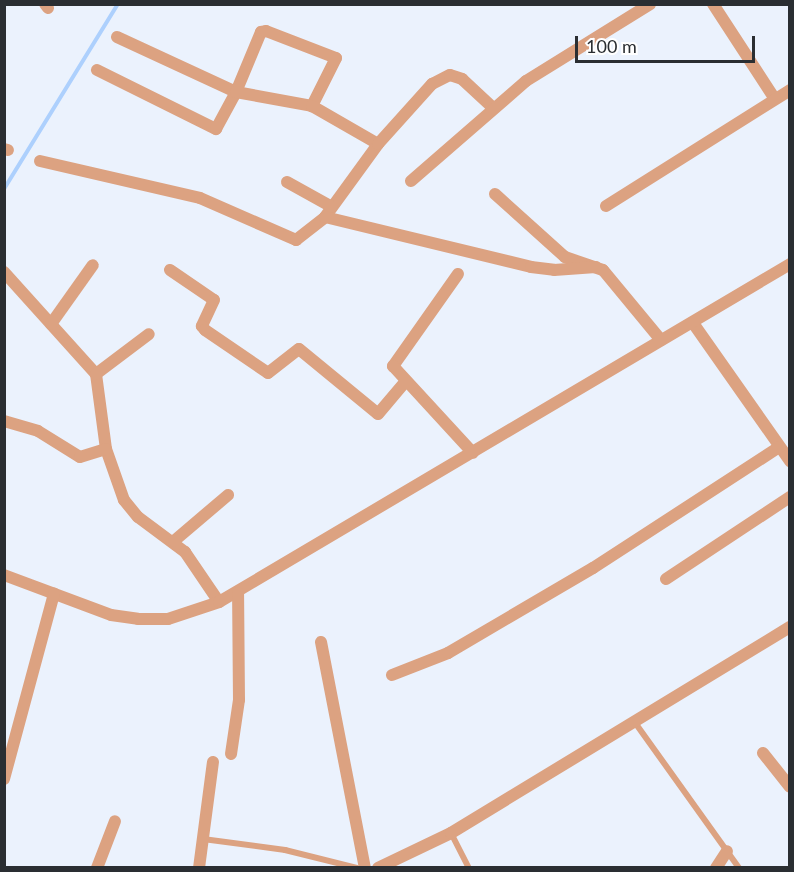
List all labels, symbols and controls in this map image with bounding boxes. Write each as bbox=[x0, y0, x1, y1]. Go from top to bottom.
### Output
scale bar bbox=[578, 24, 758, 62]
text: 100 m bbox=[586, 35, 637, 57]

